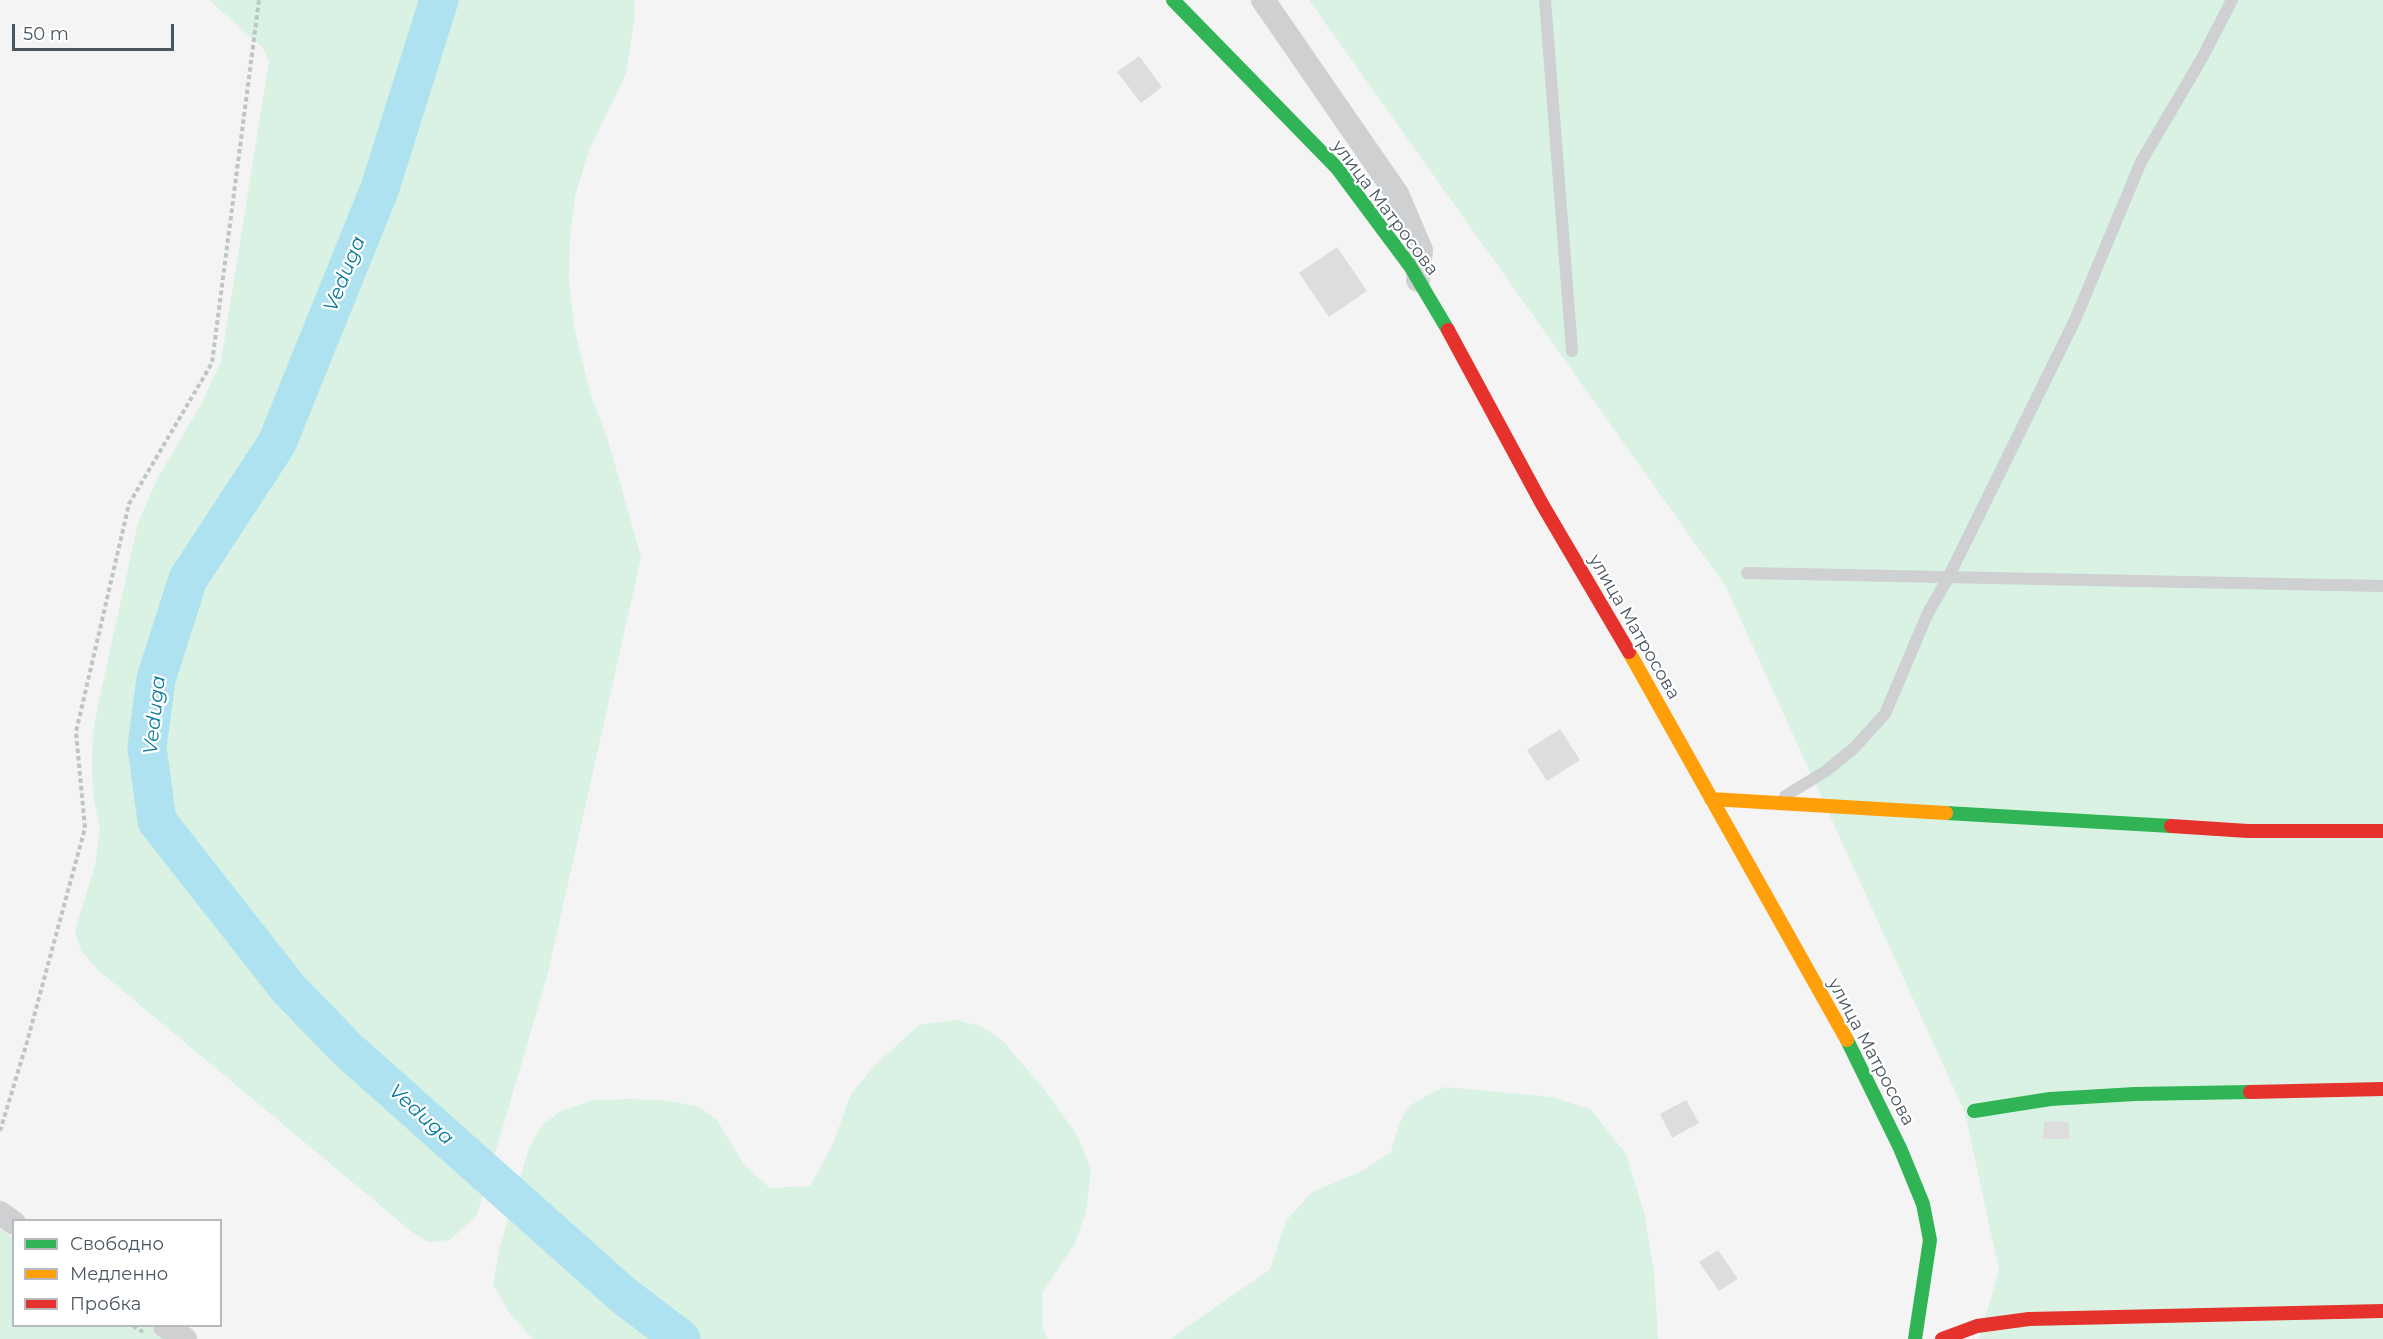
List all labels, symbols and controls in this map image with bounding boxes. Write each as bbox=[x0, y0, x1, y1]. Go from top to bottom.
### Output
scale bar bbox=[15, 12, 177, 50]
text: 50 m bbox=[23, 23, 69, 45]
street label: улица Матросова bbox=[1327, 136, 1443, 280]
water label: Veduga bbox=[319, 233, 371, 315]
street label: улица Матросова bbox=[1584, 551, 1684, 703]
water label: Veduga bbox=[139, 674, 171, 756]
street label: улица Матросова bbox=[1823, 975, 1919, 1129]
water label: Veduga bbox=[384, 1080, 458, 1150]
legend bbox=[12, 1219, 222, 1327]
text: Свободно bbox=[70, 1233, 164, 1255]
text: Медленно bbox=[70, 1263, 168, 1285]
text: Пробка bbox=[70, 1293, 141, 1315]

